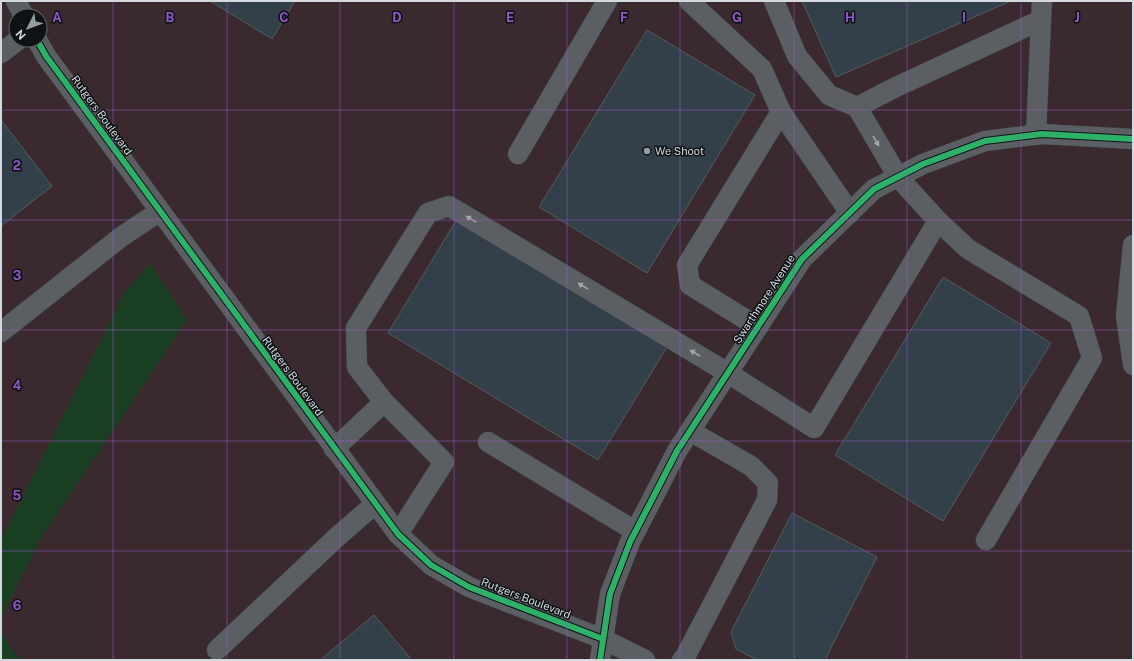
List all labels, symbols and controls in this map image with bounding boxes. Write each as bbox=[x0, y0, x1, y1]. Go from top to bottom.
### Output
north arrow bbox=[8, 8, 48, 48]
text: A bbox=[52, 10, 62, 25]
text: B bbox=[166, 10, 175, 25]
text: C bbox=[279, 10, 289, 25]
text: D bbox=[392, 10, 402, 25]
text: E bbox=[506, 10, 514, 25]
text: F bbox=[620, 10, 628, 25]
text: G bbox=[732, 10, 742, 25]
text: H bbox=[845, 10, 855, 25]
text: I bbox=[962, 10, 966, 25]
text: J bbox=[1074, 10, 1080, 25]
text: N bbox=[13, 27, 28, 42]
street label: Rutgers Boulevard bbox=[69, 73, 135, 157]
one-way arrow bbox=[873, 135, 880, 147]
place label: We Shoot bbox=[655, 145, 704, 157]
marker: We Shoot bbox=[642, 146, 652, 156]
text: 2 bbox=[13, 158, 21, 173]
one-way arrow bbox=[465, 216, 477, 223]
street label: Swarthmore Avenue bbox=[731, 252, 797, 346]
text: 3 bbox=[13, 268, 22, 283]
one-way arrow bbox=[578, 282, 588, 290]
street label: Rutgers Boulevard bbox=[260, 334, 326, 418]
one-way arrow bbox=[689, 349, 701, 356]
text: 4 bbox=[13, 378, 22, 393]
text: 5 bbox=[13, 488, 22, 503]
street label: Rutgers Boulevard bbox=[479, 575, 573, 621]
text: 6 bbox=[13, 598, 22, 613]

